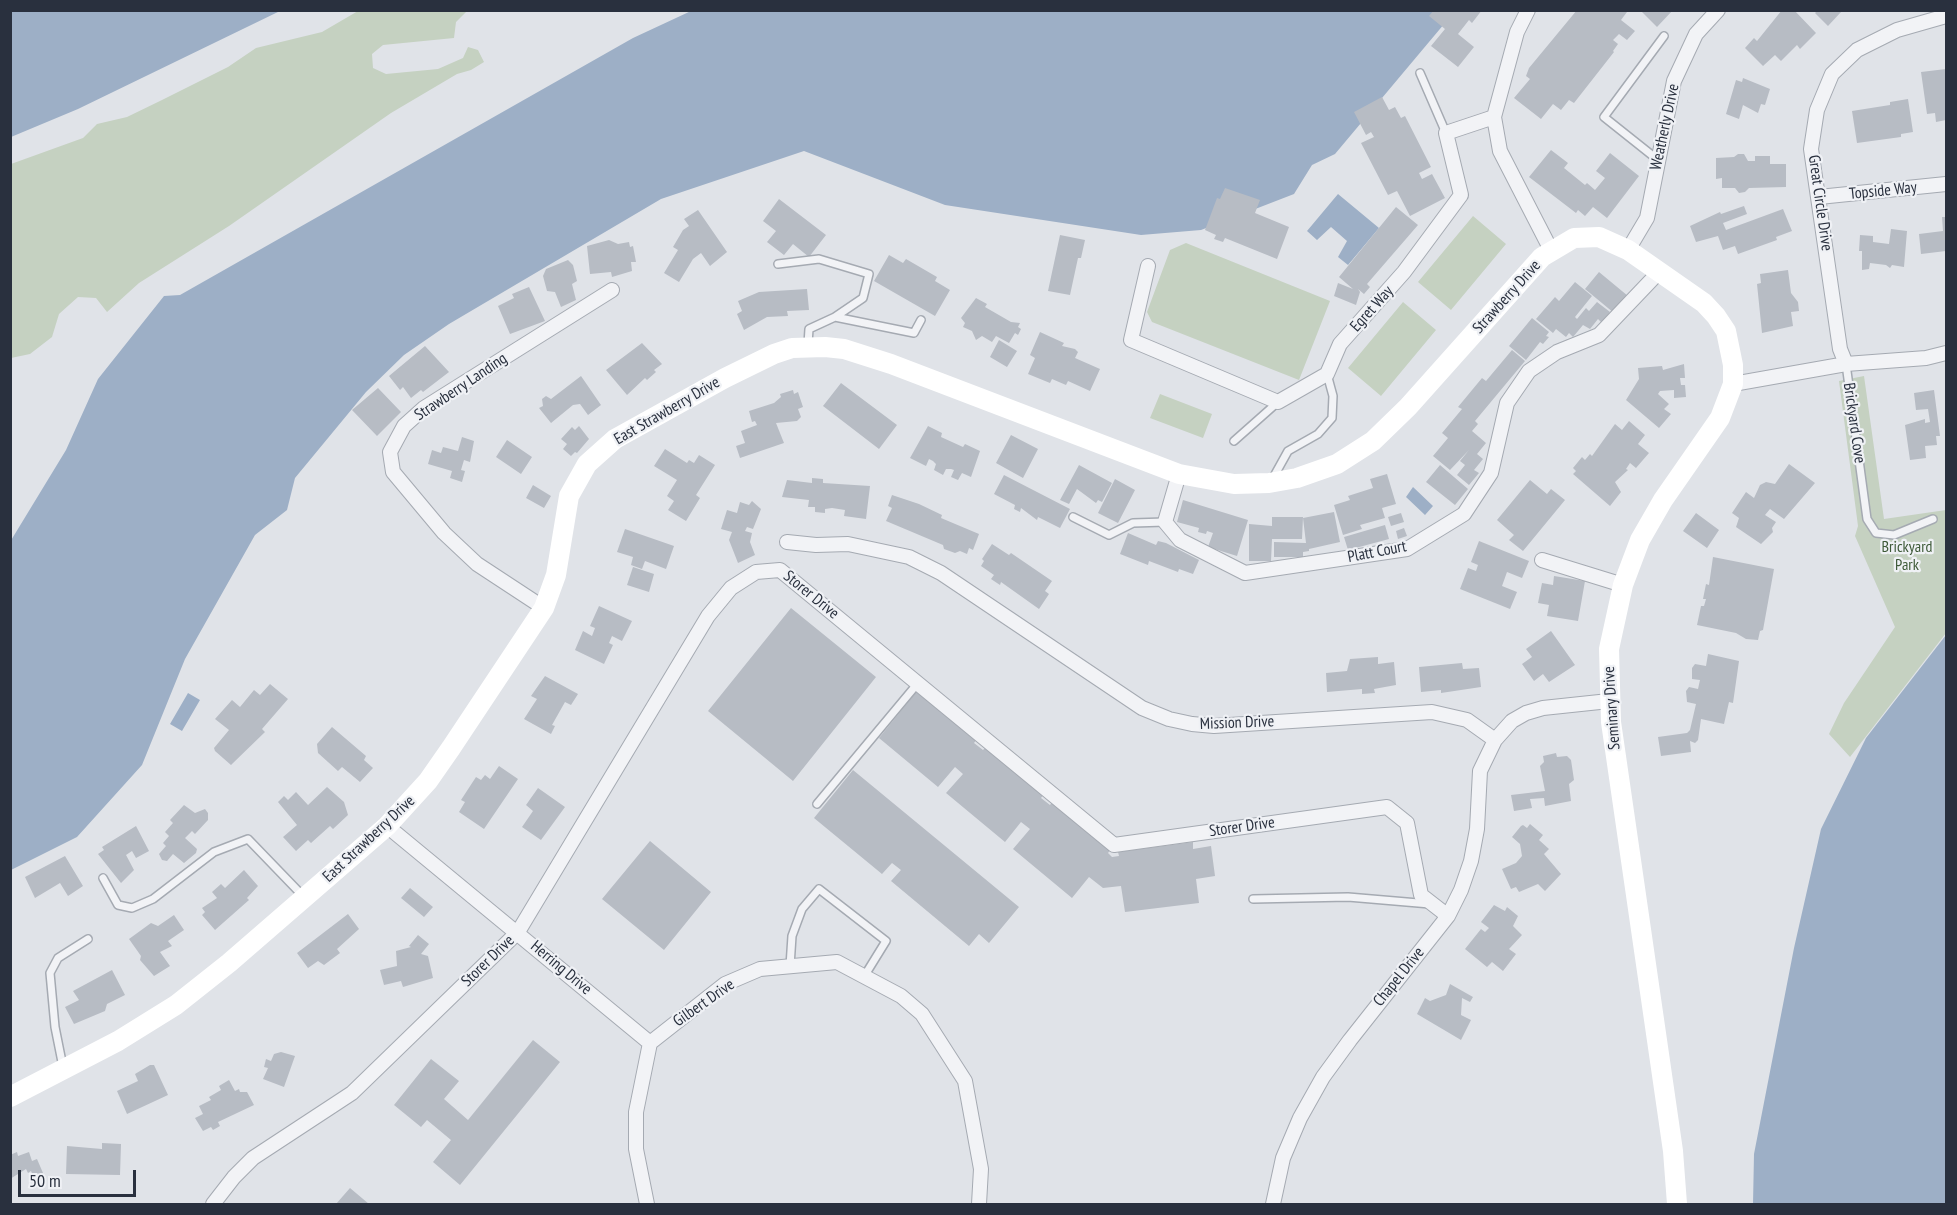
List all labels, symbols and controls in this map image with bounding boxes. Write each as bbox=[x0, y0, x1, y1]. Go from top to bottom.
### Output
street label: Weatherly Drive bbox=[1646, 82, 1684, 172]
street label: Great Circle Drive bbox=[1804, 154, 1836, 252]
street label: Topside Way bbox=[1848, 178, 1918, 204]
street label: Strawberry Drive bbox=[1469, 256, 1545, 338]
street label: Egret Way bbox=[1346, 282, 1398, 336]
street label: Strawberry Landing bbox=[411, 349, 511, 425]
street label: East Strawberry Drive bbox=[611, 373, 723, 449]
street label: Brickyard Cove bbox=[1839, 382, 1869, 464]
street label: Platt Court bbox=[1346, 537, 1408, 567]
park label: Brickyard Park bbox=[1881, 537, 1933, 575]
street label: Storer Drive bbox=[779, 567, 843, 623]
street label: Seminary Drive bbox=[1600, 666, 1624, 750]
street label: Mission Drive bbox=[1200, 712, 1274, 734]
street label: East Strawberry Drive bbox=[319, 791, 419, 887]
street label: Storer Drive bbox=[1208, 813, 1276, 841]
street label: Storer Drive bbox=[458, 931, 518, 991]
street label: Herring Drive bbox=[527, 937, 595, 999]
street label: Chapel Drive bbox=[1369, 944, 1429, 1010]
street label: Gilbert Drive bbox=[670, 975, 738, 1031]
scale bar bbox=[21, 1158, 140, 1196]
text: 50 m bbox=[29, 1169, 61, 1192]

